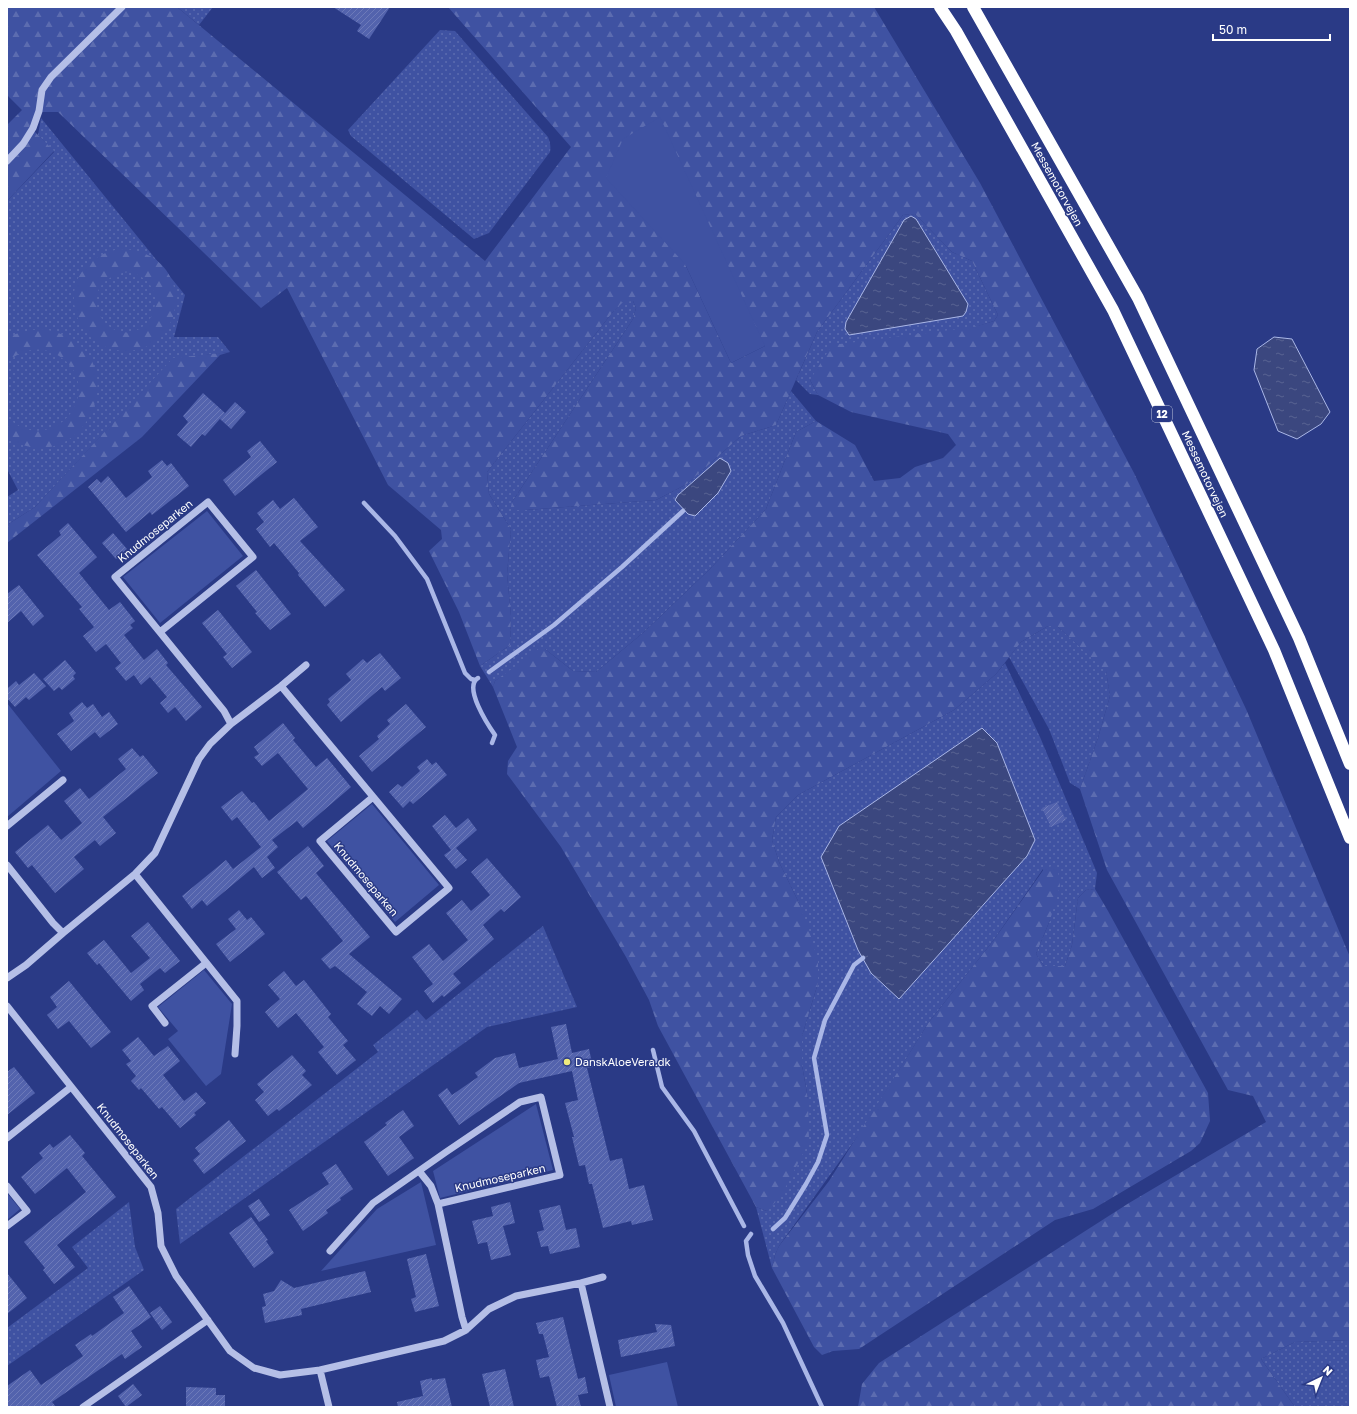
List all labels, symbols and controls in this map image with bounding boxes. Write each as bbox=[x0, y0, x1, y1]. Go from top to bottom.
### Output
scale bar bbox=[1213, 16, 1330, 42]
text: 50 m bbox=[1219, 22, 1247, 37]
street label: Messemotorvejen bbox=[1029, 139, 1086, 228]
road number: 12 bbox=[1152, 406, 1172, 422]
street label: Messemotorvejen bbox=[1180, 428, 1231, 519]
street label: Knudmoseparken bbox=[115, 496, 195, 565]
street label: Knudmoseparken bbox=[332, 839, 401, 918]
place label: DanskAloeVera.dk bbox=[575, 1055, 671, 1068]
marker: DanskAloeVera.dk bbox=[562, 1057, 572, 1067]
street label: Knudmoseparken bbox=[95, 1100, 162, 1181]
street label: Knudmoseparken bbox=[453, 1161, 547, 1194]
north arrow bbox=[1301, 1358, 1341, 1398]
text: N bbox=[1321, 1363, 1336, 1378]

